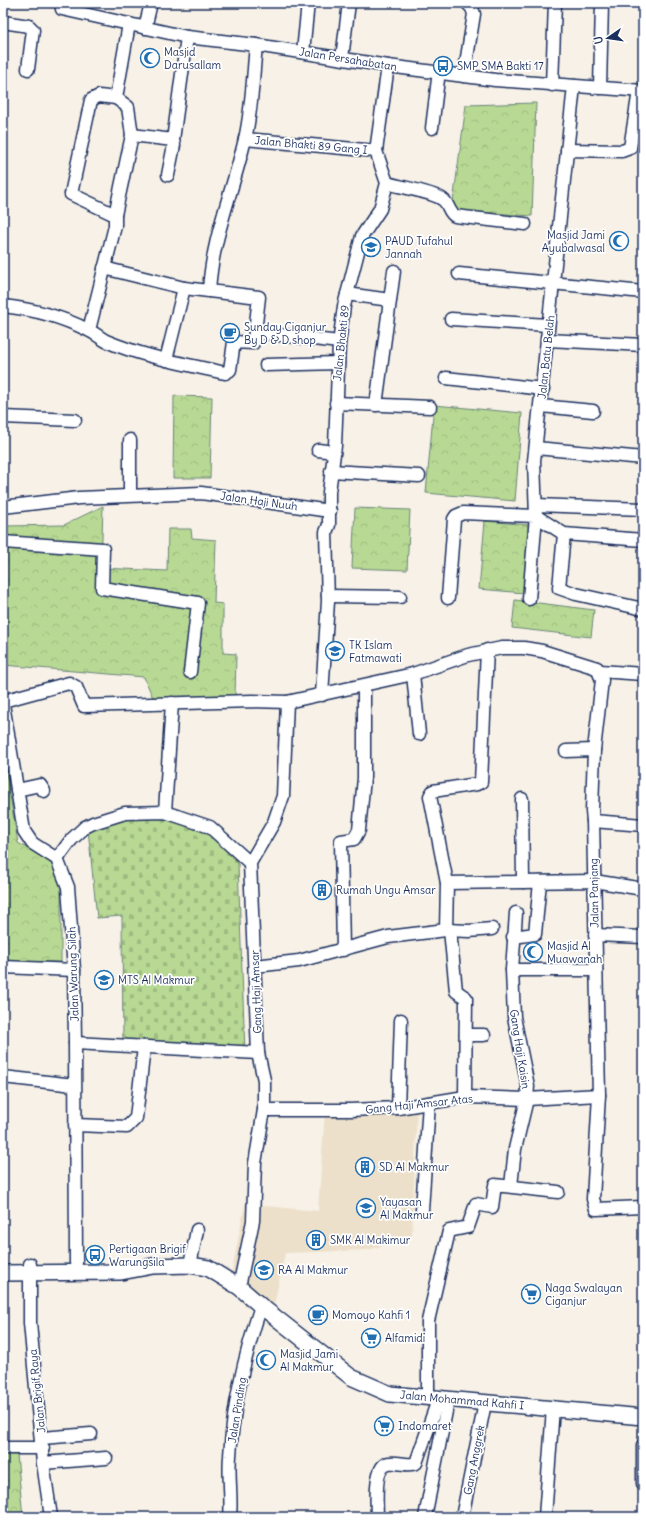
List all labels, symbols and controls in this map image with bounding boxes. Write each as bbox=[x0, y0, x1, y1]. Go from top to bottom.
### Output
north arrow bbox=[588, 18, 628, 58]
text: U bbox=[591, 35, 606, 45]
street label: Jalan Persahabatan bbox=[298, 44, 398, 74]
place label: Masjid Darusallam bbox=[164, 45, 221, 72]
mosque icon: Masjid Darusallam bbox=[139, 47, 161, 69]
bus stop icon: SMP SMA Bakti 17 bbox=[432, 55, 454, 77]
place label: SMP SMA Bakti 17 bbox=[457, 59, 544, 73]
street label: Jalan Bhakti 89 Gang I bbox=[254, 133, 368, 157]
place label: Masjid Jami Ayubalwasal bbox=[542, 228, 605, 255]
mosque icon: Masjid Jami Ayubalwasal bbox=[608, 230, 630, 252]
place label: PAUD Tufahul Jannah bbox=[385, 234, 453, 261]
school or university icon: PAUD Tufahul Jannah bbox=[360, 236, 382, 258]
street label: Jalan Bhakti 89 bbox=[330, 304, 352, 382]
street label: Jalan Batu Belah bbox=[535, 314, 557, 400]
place label: Sunday Ciganjur By D & D shop bbox=[244, 320, 327, 347]
cafe icon: Sunday Ciganjur By D & D shop bbox=[219, 322, 241, 344]
street label: Jalan Haji Nuuh bbox=[219, 489, 299, 513]
place label: TK Islam Fatmawati bbox=[349, 638, 402, 665]
school or university icon: TK Islam Fatmawati bbox=[324, 640, 346, 662]
street label: Jalan Panjang bbox=[586, 858, 602, 928]
building icon: Rumah Ungu Amsar bbox=[311, 879, 333, 901]
place label: Rumah Ungu Amsar bbox=[336, 883, 436, 897]
street label: Jalan Warung Silah bbox=[64, 926, 82, 1022]
place label: Masjid Al Muawanah bbox=[547, 939, 602, 966]
mosque icon: Masjid Al Muawanah bbox=[522, 941, 544, 963]
street label: Gang Haji Amsar bbox=[248, 949, 264, 1034]
school or university icon: MTS Al Makmur bbox=[93, 969, 115, 991]
place label: MTS Al Makmur bbox=[118, 973, 195, 987]
street label: Gang Haji Kaisin bbox=[507, 1008, 533, 1090]
street label: Gang Haji Amsar Atas bbox=[365, 1091, 473, 1117]
building icon: SD Al Makmur bbox=[354, 1156, 376, 1178]
place label: SD Al Makmur bbox=[379, 1160, 449, 1174]
place label: Yayasan Al Makmur bbox=[380, 1195, 434, 1222]
school or university icon: Yayasan Al Makmur bbox=[355, 1197, 377, 1219]
building icon: SMK Al Makimur bbox=[305, 1229, 327, 1251]
place label: SMK Al Makimur bbox=[330, 1233, 411, 1247]
place label: Pertigaan Brigif Warungsila bbox=[109, 1242, 186, 1269]
bus stop icon: Pertigaan Brigif Warungsila bbox=[84, 1244, 106, 1266]
school or university icon: RA Al Makmur bbox=[253, 1259, 275, 1281]
place label: RA Al Makmur bbox=[278, 1263, 349, 1277]
place label: Naga Swalayan Ciganjur bbox=[545, 1281, 622, 1308]
supermarket icon: Naga Swalayan Ciganjur bbox=[520, 1283, 542, 1305]
cafe icon: Momoyo Kahfi 1 bbox=[307, 1304, 329, 1326]
place label: Momoyo Kahfi 1 bbox=[332, 1308, 410, 1322]
supermarket icon: Alfamidi bbox=[360, 1327, 382, 1349]
place label: Alfamidi bbox=[385, 1331, 425, 1345]
place label: Masjid Jami Al Makmur bbox=[280, 1347, 338, 1374]
street label: Jalan Brigif Raya bbox=[26, 1348, 48, 1434]
mosque icon: Masjid Jami Al Makmur bbox=[255, 1349, 277, 1371]
street label: Jalan Pinding bbox=[225, 1376, 249, 1444]
street label: Jalan Mohammad Kahfi I bbox=[399, 1388, 525, 1412]
supermarket icon: Indomaret bbox=[373, 1415, 395, 1437]
place label: Indomaret bbox=[398, 1419, 452, 1433]
street label: Gang Anggrek bbox=[460, 1424, 488, 1496]

